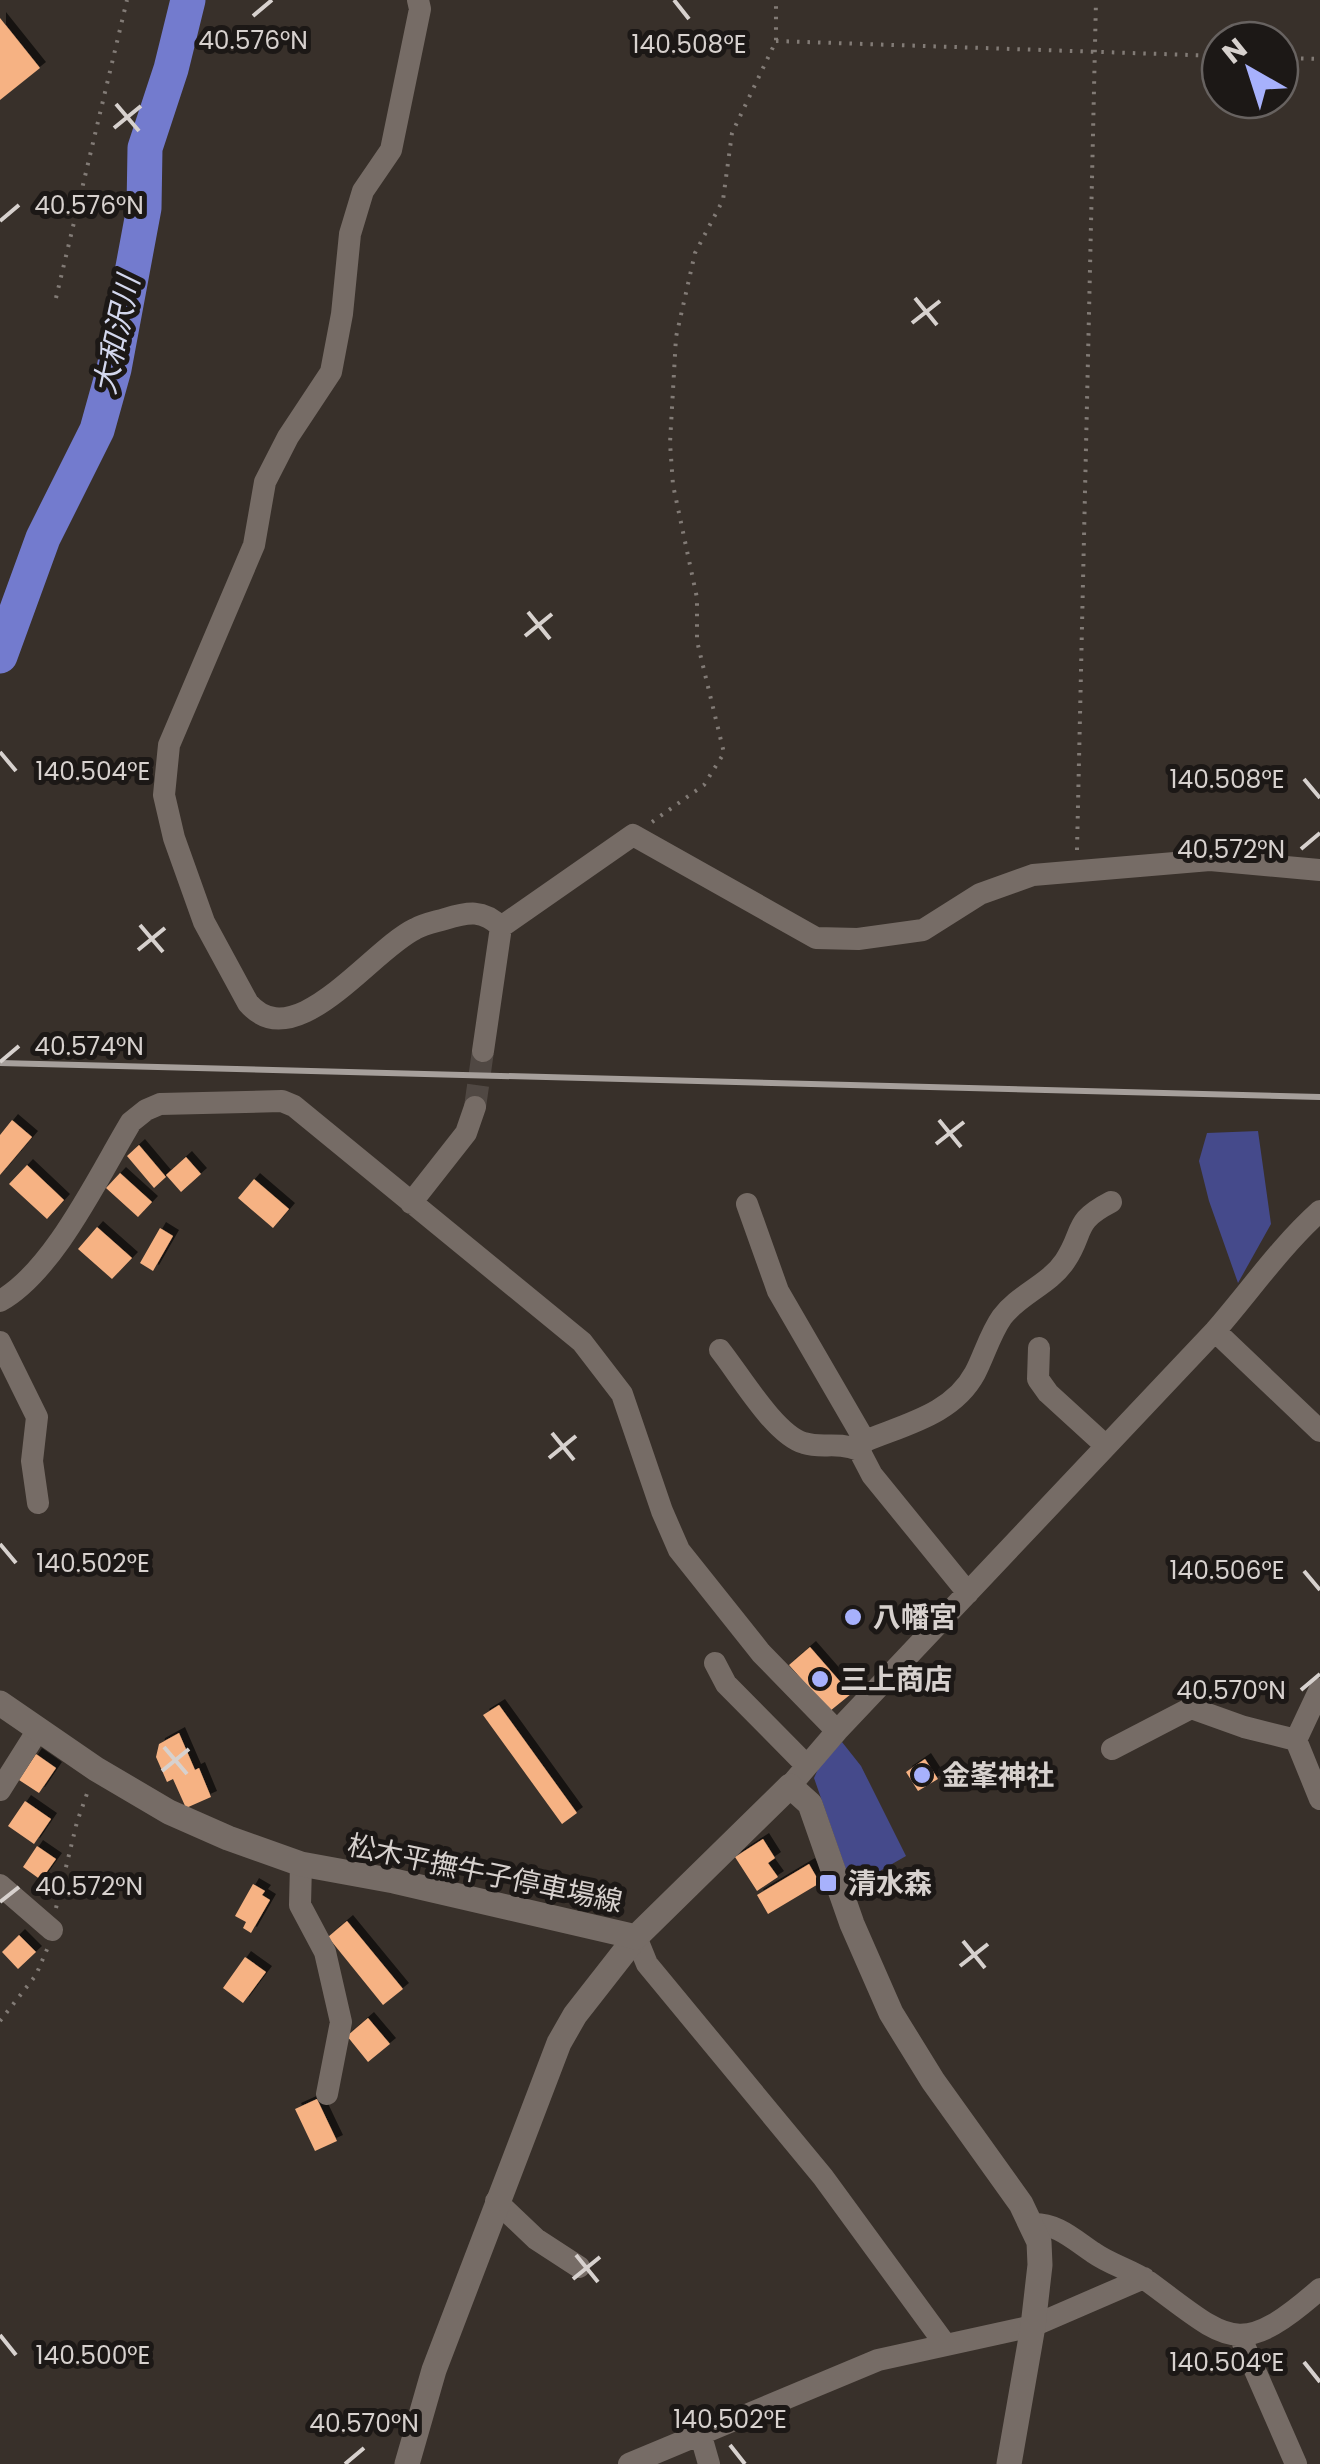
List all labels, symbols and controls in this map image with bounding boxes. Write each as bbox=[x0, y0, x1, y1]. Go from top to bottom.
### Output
north arrow bbox=[1200, 20, 1300, 120]
text: 40.576°N bbox=[198, 23, 308, 58]
text: 140.508°E bbox=[632, 27, 746, 62]
text: N bbox=[1214, 29, 1255, 73]
text: 40.576°N bbox=[34, 188, 144, 223]
water label: 大和沢川 bbox=[83, 269, 151, 398]
text: 140.504°E bbox=[36, 754, 150, 789]
text: 140.508°E bbox=[1170, 762, 1284, 797]
text: 40.572°N bbox=[1177, 832, 1285, 867]
text: 40.574°N bbox=[34, 1029, 144, 1064]
text: 140.502°E bbox=[36, 1546, 150, 1581]
text: 140.506°E bbox=[1169, 1553, 1285, 1588]
place label: 八幡宮 bbox=[873, 1598, 957, 1637]
marker: 八幡宮 bbox=[842, 1606, 864, 1628]
place label: 三上商店 bbox=[840, 1660, 952, 1699]
marker: 三上商店 bbox=[809, 1668, 831, 1690]
text: 40.570°N bbox=[1176, 1673, 1286, 1708]
place label: 金峯神社 bbox=[942, 1756, 1054, 1795]
marker: 金峯神社 bbox=[911, 1764, 933, 1786]
street label: 松木平撫牛子停車場線 bbox=[344, 1825, 626, 1922]
place label: 清水森 bbox=[848, 1864, 932, 1903]
text: 40.572°N bbox=[35, 1869, 143, 1904]
marker: 清水森 bbox=[817, 1872, 839, 1894]
text: 140.500°E bbox=[36, 2338, 150, 2373]
text: 140.504°E bbox=[1170, 2345, 1284, 2380]
text: 140.502°E bbox=[673, 2402, 787, 2437]
text: 40.570°N bbox=[309, 2406, 419, 2441]

